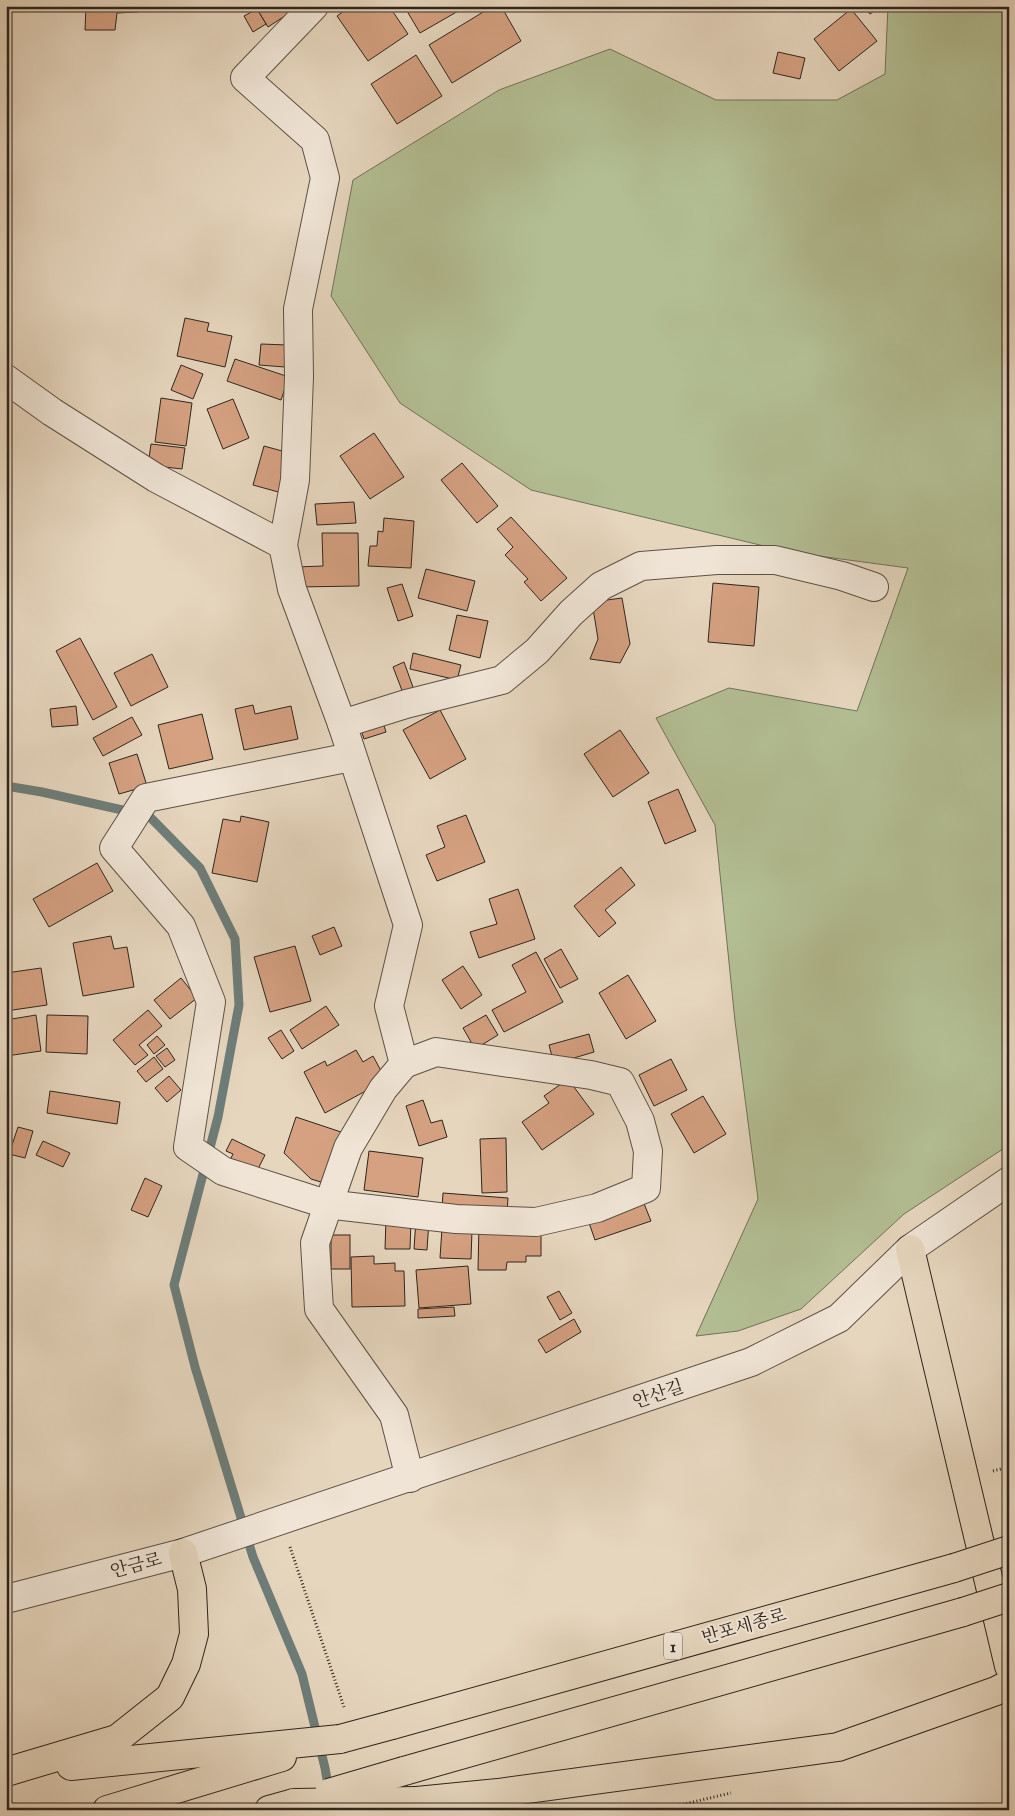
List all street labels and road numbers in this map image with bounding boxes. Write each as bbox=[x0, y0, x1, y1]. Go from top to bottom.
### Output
street label: 안산길 bbox=[630, 1376, 687, 1415]
street label: 안금로 bbox=[108, 1549, 165, 1584]
street label: 반포세종로 bbox=[699, 1604, 789, 1650]
road number: 1 bbox=[664, 1632, 682, 1660]

